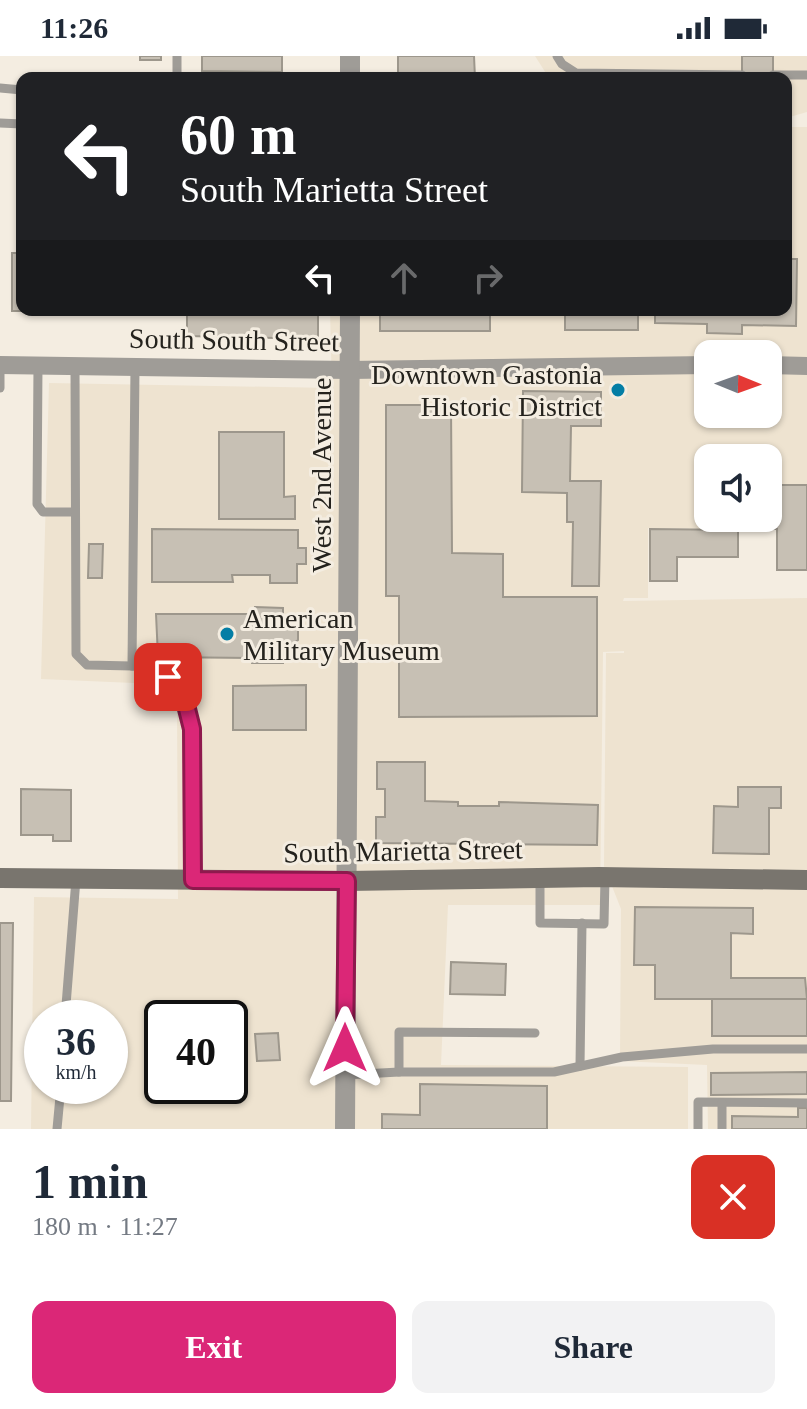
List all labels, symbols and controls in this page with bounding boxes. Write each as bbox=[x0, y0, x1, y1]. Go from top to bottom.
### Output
text: 11:26 bbox=[40, 11, 108, 44]
icon: left bbox=[48, 104, 152, 208]
text: 60 m bbox=[180, 104, 297, 166]
text: South Marietta Street bbox=[180, 170, 488, 210]
icon: left bbox=[298, 256, 342, 300]
icon: ahead bbox=[382, 256, 426, 300]
icon: right bbox=[466, 256, 510, 300]
street label: South South Street bbox=[129, 323, 339, 357]
north arrow bbox=[694, 340, 782, 428]
map controls bbox=[694, 340, 782, 532]
place label: Downtown Gastonia Historic District bbox=[371, 359, 603, 422]
street label: West 2nd Avenue bbox=[306, 378, 337, 572]
marker: Downtown Gastonia Historic District bbox=[609, 381, 627, 399]
button: sound bbox=[694, 444, 782, 532]
place label: American Military Museum bbox=[243, 603, 440, 666]
marker: American Military Museum bbox=[218, 625, 236, 643]
pin bbox=[134, 643, 202, 711]
icon: arrive bbox=[146, 655, 190, 699]
street label: South Marietta Street bbox=[283, 833, 523, 869]
speed limit sign: 40 bbox=[144, 1000, 248, 1104]
position arrow bbox=[303, 1006, 387, 1090]
text: 36 bbox=[56, 1019, 96, 1064]
text: km/h bbox=[55, 1061, 97, 1083]
text: 1 min bbox=[32, 1155, 148, 1208]
button: close bbox=[691, 1155, 775, 1239]
text: 180 m · 11:27 bbox=[32, 1212, 178, 1241]
button: Exit bbox=[32, 1301, 396, 1393]
button: Share bbox=[412, 1301, 775, 1393]

